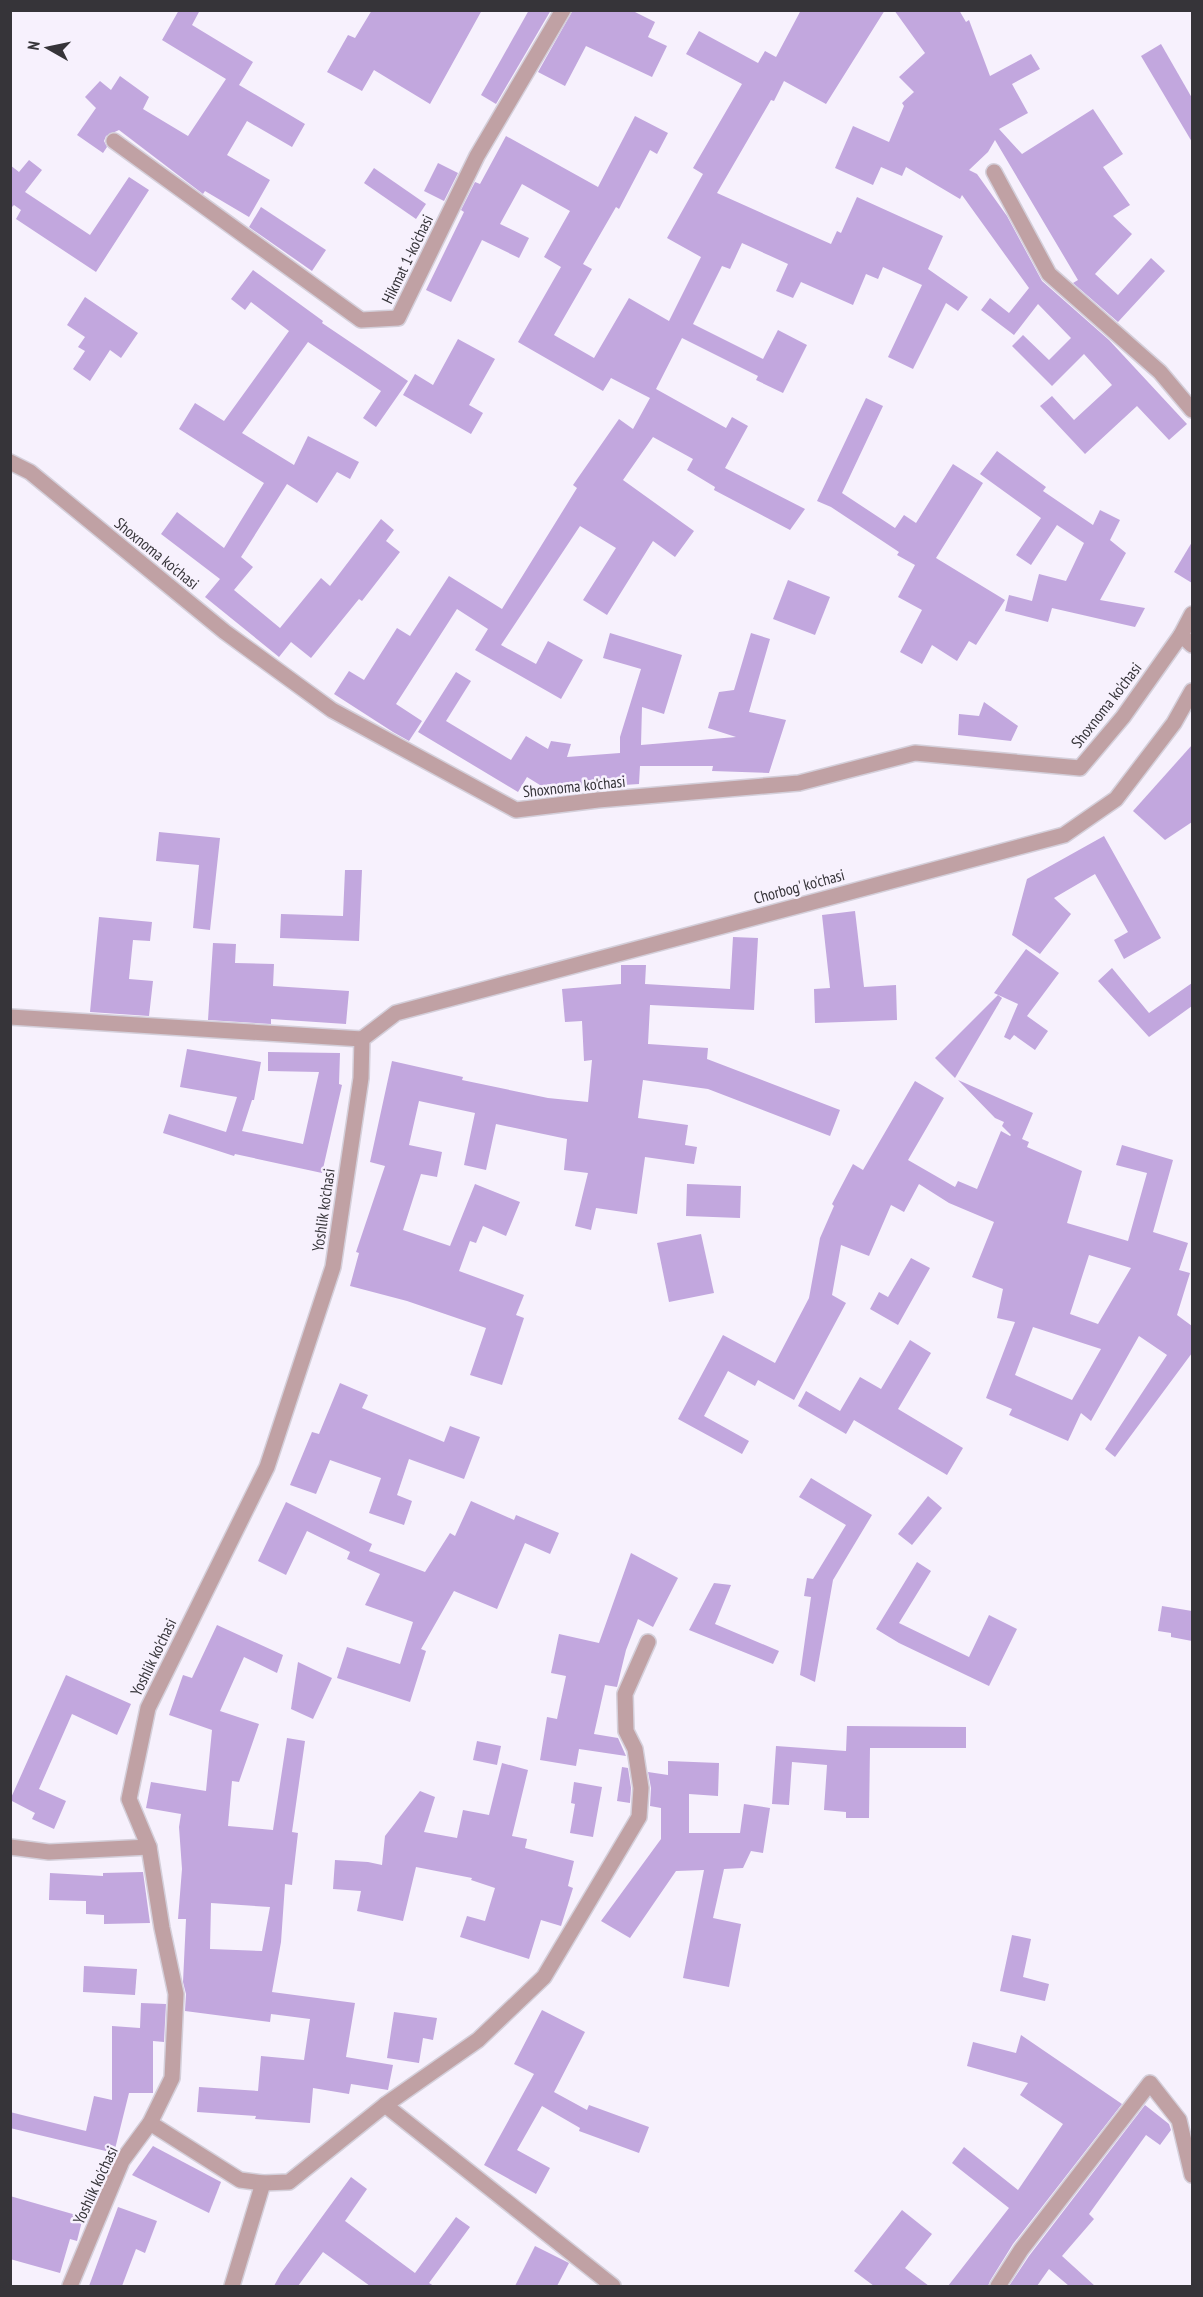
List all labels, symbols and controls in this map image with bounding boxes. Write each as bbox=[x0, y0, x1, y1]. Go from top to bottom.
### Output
north arrow bbox=[18, 18, 78, 78]
text: N bbox=[23, 40, 44, 51]
street label: Hikmat 1-ko'chasi bbox=[377, 211, 437, 307]
street label: Shoxnoma ko'chasi bbox=[111, 513, 203, 593]
street label: Shoxnoma ko'chasi bbox=[1066, 658, 1146, 752]
street label: Shoxnoma ko'chasi bbox=[522, 771, 626, 801]
street label: Chorbog' ko'chasi bbox=[751, 864, 847, 908]
street label: Yoshlik ko'chasi bbox=[307, 1167, 339, 1253]
street label: Yoshlik ko'chasi bbox=[126, 1615, 180, 1699]
street label: Yoshlik ko'chasi bbox=[68, 2143, 122, 2227]

